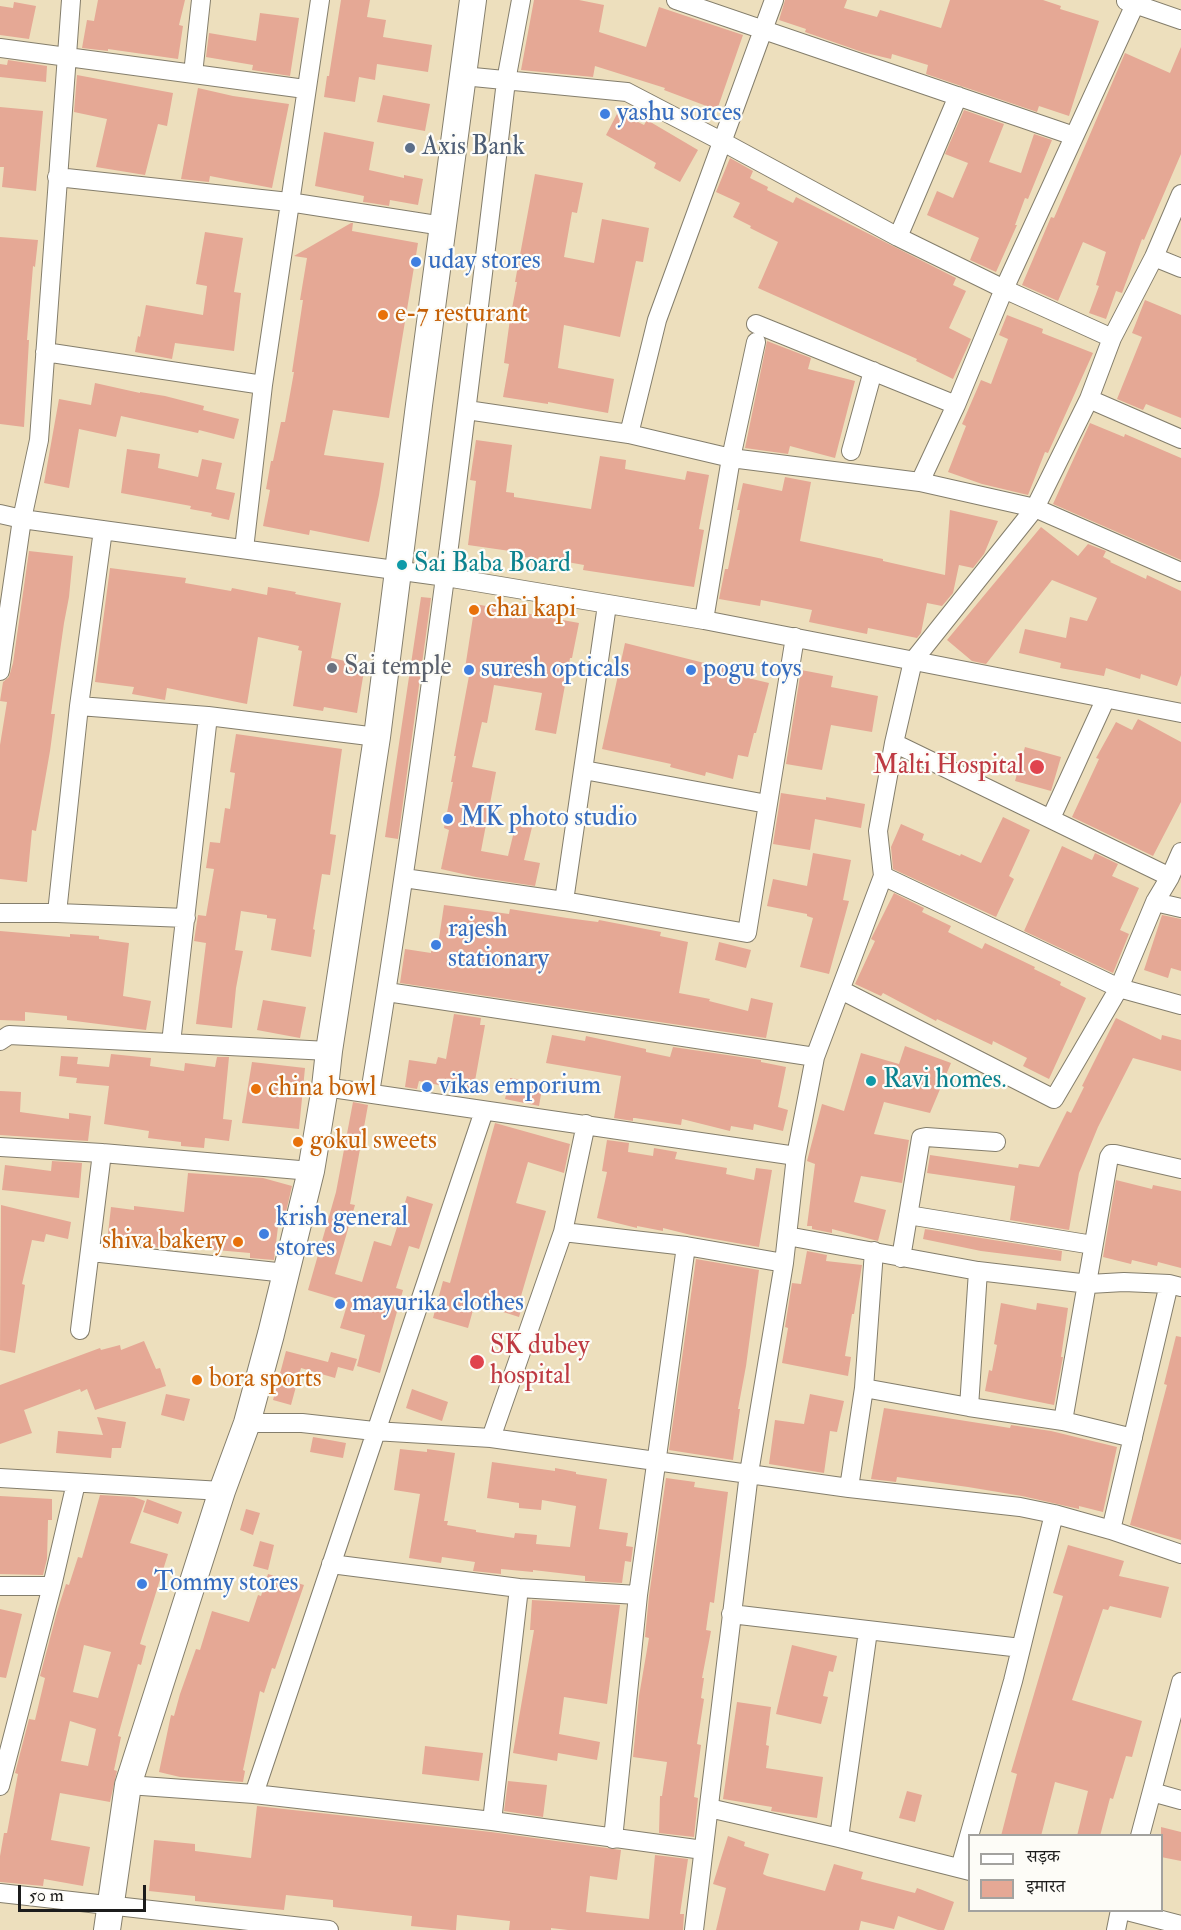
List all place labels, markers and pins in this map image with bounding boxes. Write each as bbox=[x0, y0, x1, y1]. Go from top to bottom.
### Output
place label: yashu sorces bbox=[617, 98, 742, 130]
marker: yashu sorces bbox=[598, 107, 612, 121]
place label: Axis Bank bbox=[422, 132, 525, 164]
marker: Axis Bank bbox=[403, 141, 417, 155]
place label: uday stores bbox=[428, 246, 541, 278]
marker: uday stores bbox=[409, 255, 423, 269]
place label: e-7 resturant bbox=[395, 299, 528, 331]
marker: e-7 resturant bbox=[376, 308, 390, 322]
place label: Sai Baba Board bbox=[414, 549, 571, 581]
marker: Sai Baba Board bbox=[395, 558, 409, 572]
place label: chai kapi bbox=[486, 594, 576, 626]
marker: chai kapi bbox=[467, 603, 481, 617]
place label: Sai temple bbox=[344, 652, 451, 684]
place label: suresh opticals bbox=[481, 654, 629, 686]
place label: pogu toys bbox=[703, 654, 802, 686]
marker: Sai temple bbox=[325, 661, 339, 675]
marker: suresh opticals bbox=[462, 663, 476, 677]
marker: pogu toys bbox=[684, 663, 698, 677]
place label: Malti Hospital bbox=[873, 751, 1024, 783]
marker: Malti Hospital bbox=[1028, 758, 1046, 776]
place label: MK photo studio bbox=[460, 803, 637, 835]
marker: MK photo studio bbox=[441, 812, 455, 826]
place label: rajesh stationary bbox=[448, 914, 549, 976]
marker: rajesh stationary bbox=[429, 938, 443, 952]
place label: Ravi homes. bbox=[883, 1065, 1007, 1097]
place label: vikas emporium bbox=[439, 1071, 601, 1103]
place label: china bowl bbox=[268, 1073, 376, 1105]
marker: Ravi homes. bbox=[864, 1074, 878, 1088]
marker: vikas emporium bbox=[420, 1080, 434, 1094]
marker: china bowl bbox=[249, 1082, 263, 1096]
place label: gokul sweets bbox=[310, 1126, 437, 1158]
marker: gokul sweets bbox=[291, 1135, 305, 1149]
place label: krish general stores bbox=[276, 1203, 408, 1264]
place label: shiva bakery bbox=[102, 1226, 226, 1258]
marker: krish general stores bbox=[257, 1227, 271, 1241]
marker: shiva bakery bbox=[231, 1235, 245, 1249]
place label: mayurika clothes bbox=[352, 1288, 524, 1320]
marker: mayurika clothes bbox=[333, 1297, 347, 1311]
place label: SK dubey hospital bbox=[490, 1331, 589, 1392]
marker: SK dubey hospital bbox=[468, 1353, 486, 1371]
place label: bora sports bbox=[209, 1364, 322, 1396]
marker: bora sports bbox=[190, 1373, 204, 1387]
place label: Tommy stores bbox=[154, 1568, 298, 1600]
marker: Tommy stores bbox=[135, 1577, 149, 1591]

